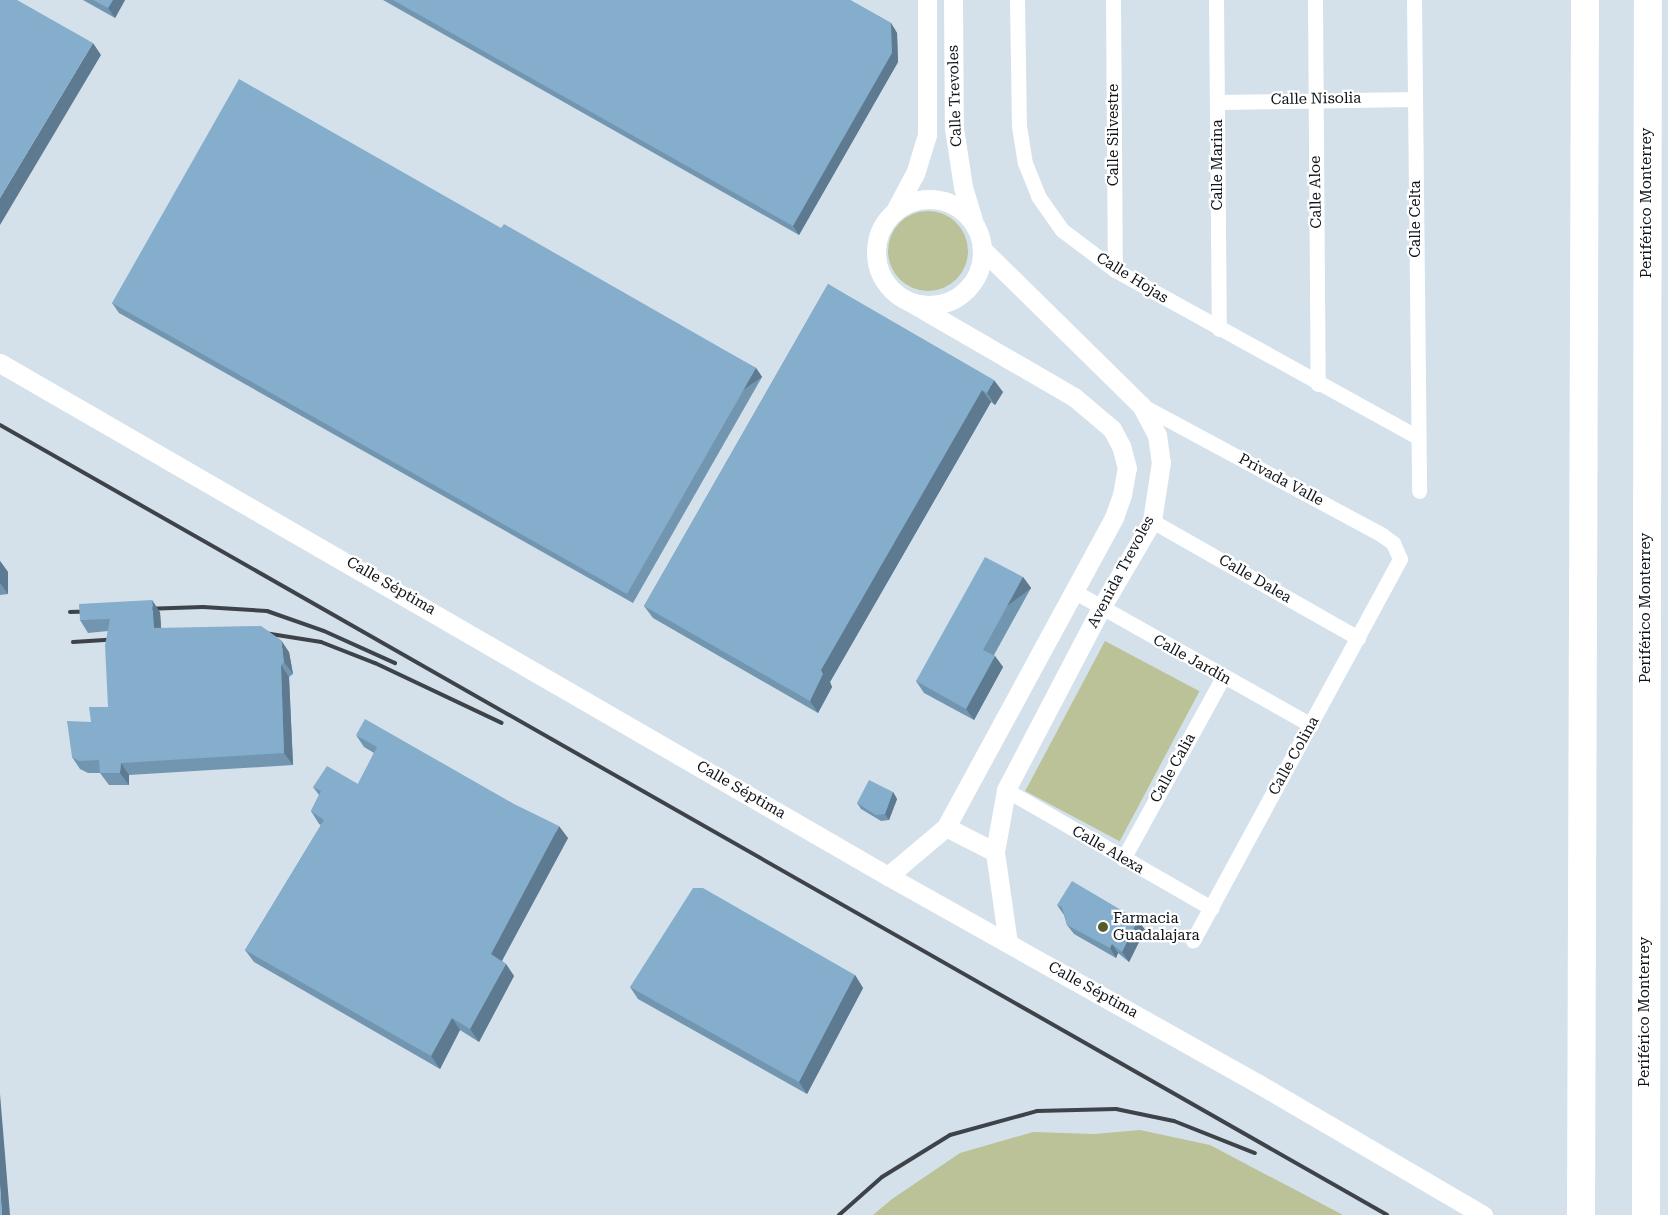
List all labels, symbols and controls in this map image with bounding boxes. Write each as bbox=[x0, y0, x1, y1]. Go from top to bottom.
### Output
street label: Calle Trevoles bbox=[944, 45, 966, 147]
street label: Calle Silvestre bbox=[1105, 84, 1123, 186]
street label: Calle Nisolia bbox=[1270, 89, 1362, 109]
street label: Calle Marina bbox=[1209, 119, 1227, 211]
street label: Periférico Monterrey bbox=[1638, 128, 1656, 278]
street label: Calle Aloe bbox=[1306, 155, 1326, 229]
street label: Calle Celta bbox=[1407, 180, 1425, 258]
street label: Calle Hojas bbox=[1093, 249, 1171, 307]
street label: Privada Valle bbox=[1235, 450, 1327, 510]
street label: Avenida Trevoles bbox=[1084, 513, 1158, 631]
street label: Periférico Monterrey bbox=[1637, 533, 1655, 683]
street label: Calle Dalea bbox=[1215, 551, 1295, 607]
street label: Calle Séptima bbox=[343, 553, 439, 619]
street label: Calle Jardín bbox=[1150, 631, 1234, 689]
street label: Calle Colina bbox=[1265, 713, 1323, 799]
street label: Calle Calia bbox=[1147, 730, 1199, 806]
street label: Calle Séptima bbox=[693, 757, 789, 823]
street label: Calle Alexa bbox=[1069, 822, 1147, 878]
place label: Farmacia Guadalajara bbox=[1113, 909, 1200, 944]
marker: Farmacia Guadalajara bbox=[1097, 921, 1109, 933]
street label: Periférico Monterrey bbox=[1636, 937, 1654, 1087]
street label: Calle Séptima bbox=[1045, 958, 1141, 1022]

